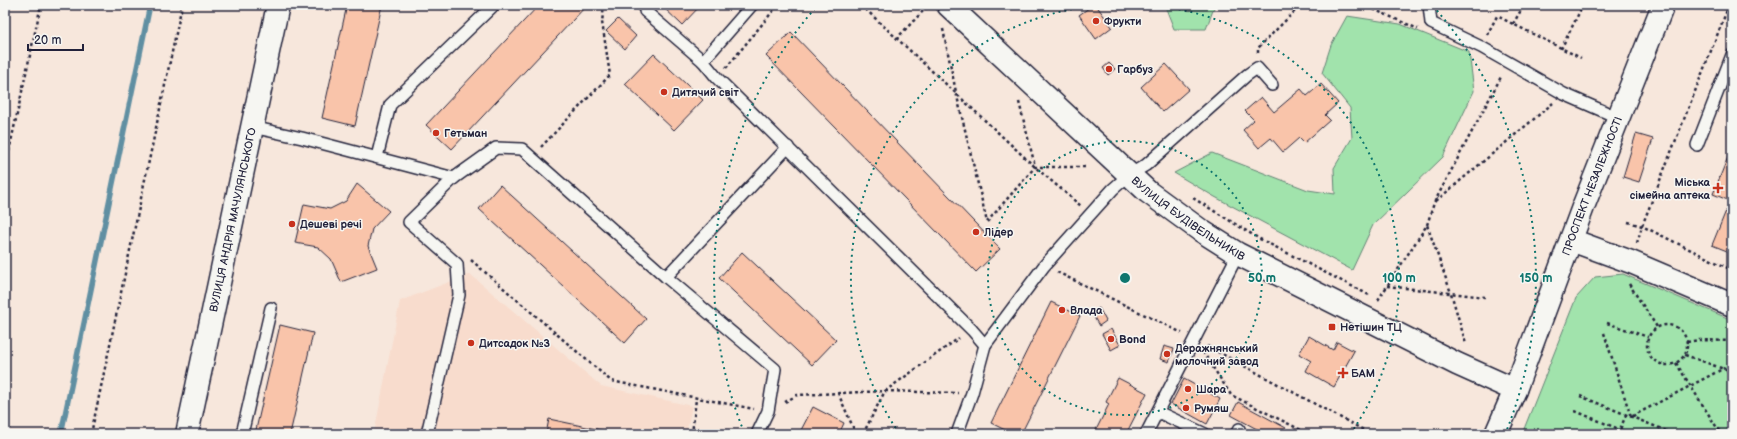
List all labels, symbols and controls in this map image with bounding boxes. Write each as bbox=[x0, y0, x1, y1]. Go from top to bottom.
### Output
place label: Фрукти bbox=[1104, 15, 1142, 28]
marker: Фрукти bbox=[1091, 16, 1101, 26]
scale bar bbox=[28, 26, 83, 52]
text: 20 m bbox=[34, 33, 61, 48]
place label: Гарбуз bbox=[1117, 63, 1153, 76]
marker: Гарбуз bbox=[1104, 64, 1114, 74]
place label: Дитячий світ bbox=[672, 86, 739, 99]
marker: Дитячий світ bbox=[659, 87, 669, 97]
street label: ПРОСПЕКТ НЕЗАЛЕЖНОСТІ bbox=[1559, 115, 1625, 257]
street label: ВУЛИЦЯ АНДРІЯ МАЧУЛЯНСЬКОГО bbox=[207, 126, 258, 313]
place label: Гетьман bbox=[444, 127, 487, 140]
marker: Гетьман bbox=[431, 128, 441, 138]
street label: ВУЛИЦЯ БУДІВЕЛЬНИКІВ bbox=[1129, 174, 1247, 263]
place label: Міська сімейна аптека bbox=[1630, 176, 1711, 202]
marker: Міська сімейна аптека bbox=[1713, 183, 1723, 193]
place label: Дешеві речі bbox=[300, 218, 362, 231]
marker: Дешеві речі bbox=[287, 219, 297, 229]
place label: Лідер bbox=[983, 226, 1014, 239]
marker: Лідер bbox=[971, 227, 981, 237]
centre of rings bbox=[1118, 271, 1132, 285]
text: 50 m bbox=[1248, 271, 1276, 286]
text: 100 m bbox=[1382, 271, 1416, 286]
text: 150 m bbox=[1520, 271, 1552, 286]
place label: Влада bbox=[1070, 304, 1103, 317]
marker: Влада bbox=[1057, 305, 1067, 315]
place label: Нетішин ТЦ bbox=[1340, 321, 1402, 334]
marker: Нетішин ТЦ bbox=[1327, 322, 1337, 332]
place label: Bond bbox=[1119, 333, 1146, 346]
marker: Bond bbox=[1106, 334, 1116, 344]
place label: Дитсадок №3 bbox=[479, 337, 551, 350]
marker: Дитсадок №3 bbox=[466, 338, 476, 348]
place label: Деражнянський молочний завод bbox=[1175, 342, 1259, 368]
marker: Деражнянський молочний завод bbox=[1162, 349, 1172, 359]
place label: БАМ bbox=[1351, 367, 1375, 380]
marker: БАМ bbox=[1338, 368, 1348, 378]
place label: Шара bbox=[1196, 383, 1227, 396]
marker: Шара bbox=[1183, 384, 1193, 394]
place label: Румяш bbox=[1194, 402, 1229, 415]
marker: Румяш bbox=[1181, 403, 1191, 413]

